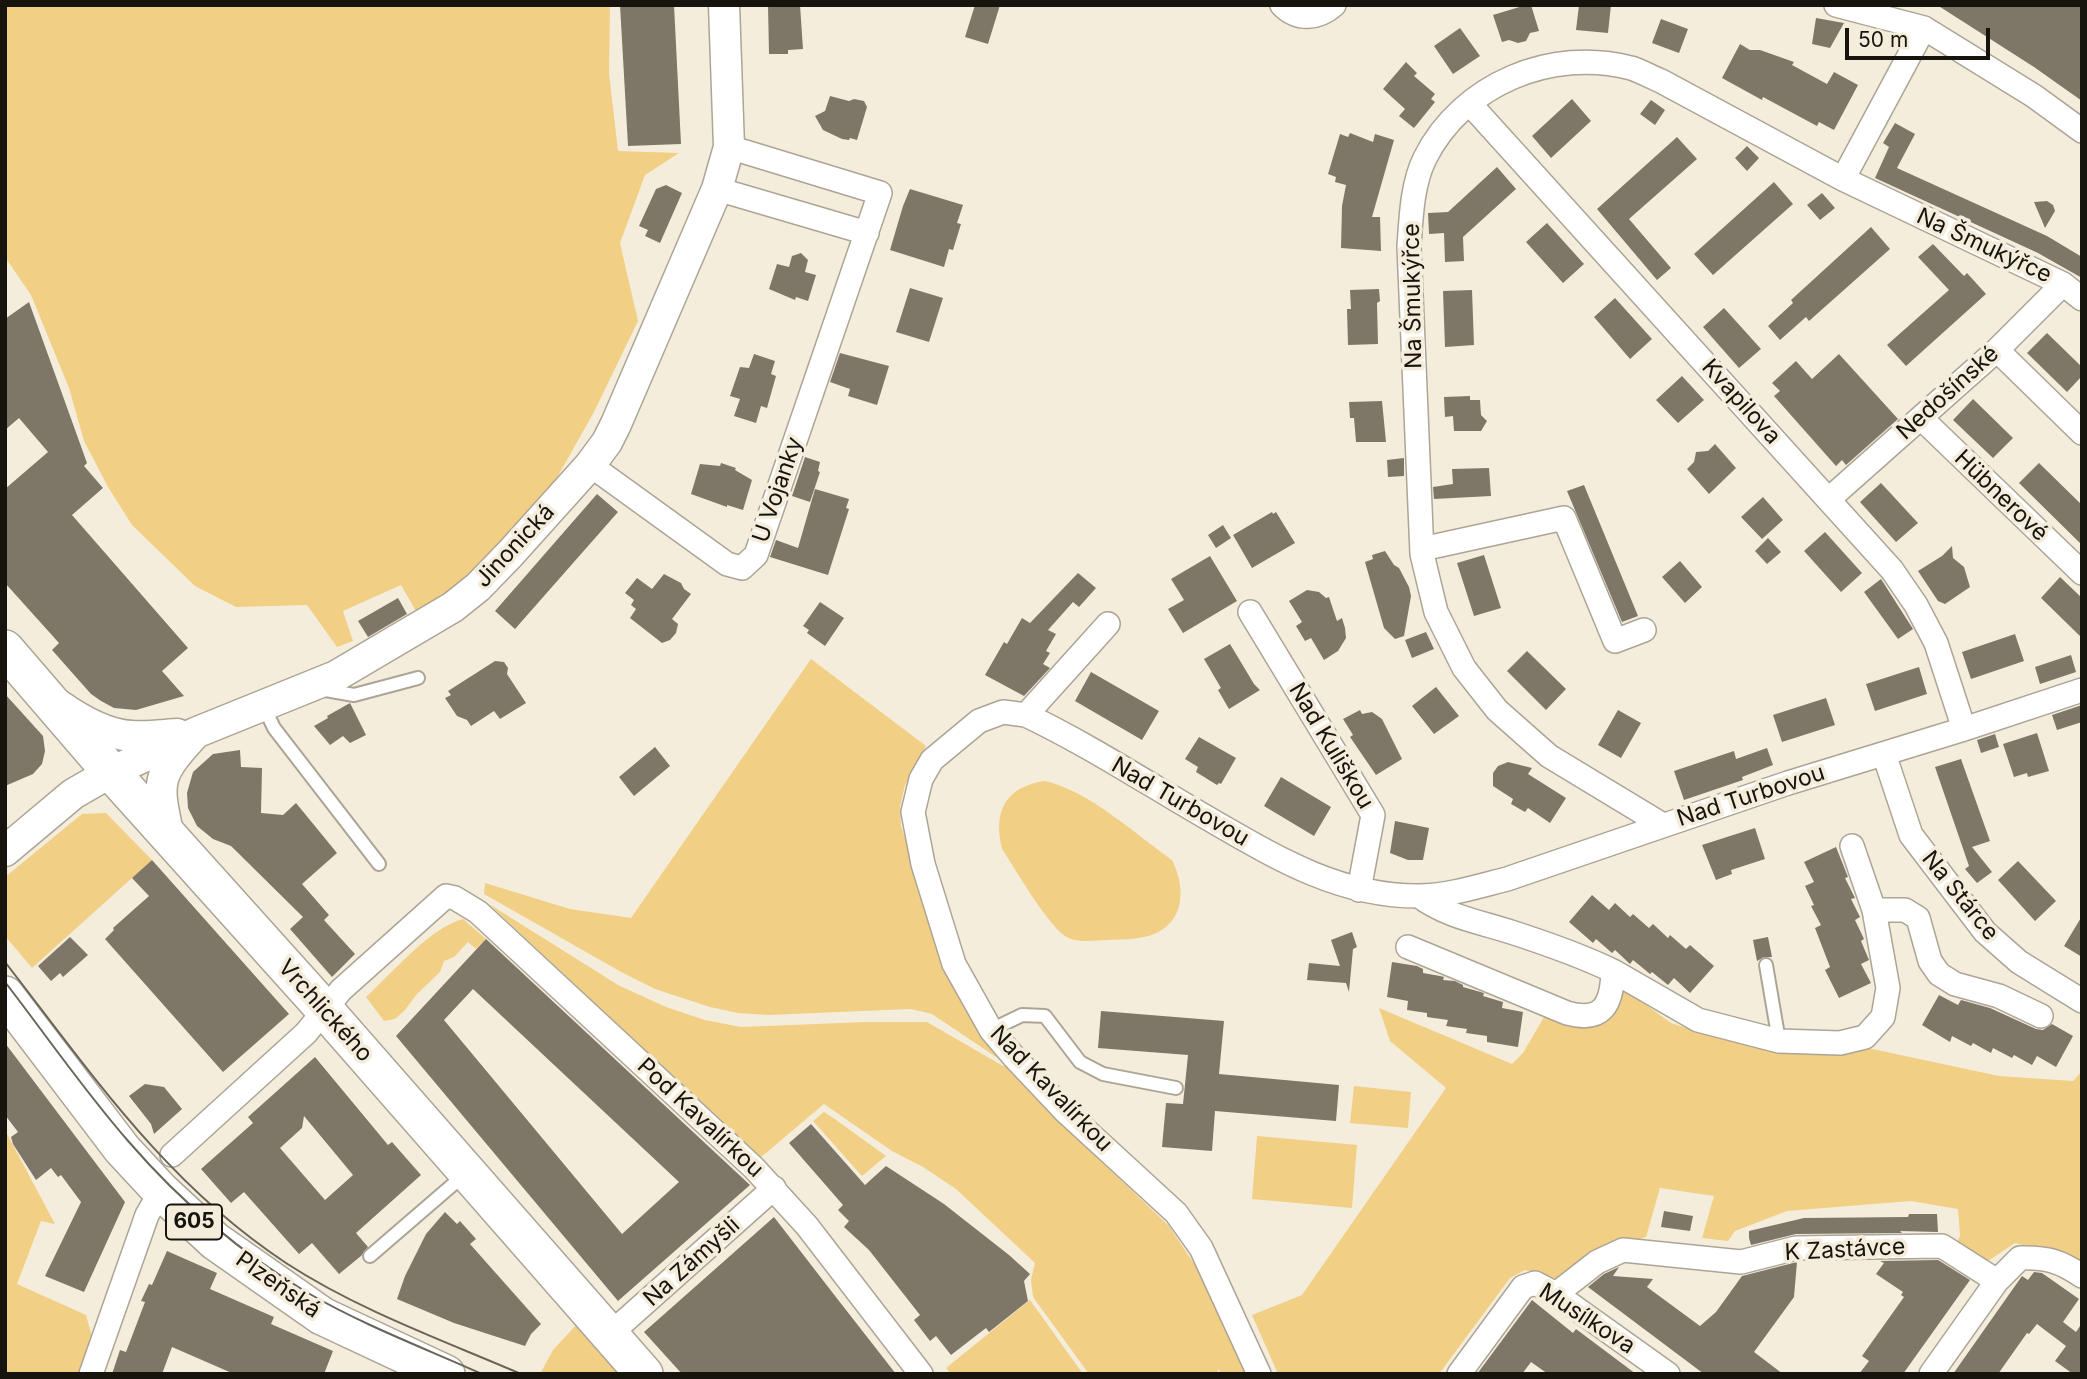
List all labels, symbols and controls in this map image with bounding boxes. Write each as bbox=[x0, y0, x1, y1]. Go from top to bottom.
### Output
scale bar bbox=[1849, 14, 1994, 58]
text: 50 m bbox=[1858, 27, 1908, 52]
street label: Na Šmukýřce bbox=[1912, 203, 2056, 289]
street label: Na Šmukýřce bbox=[1398, 223, 1428, 369]
street label: Nedošínské bbox=[1891, 340, 2005, 446]
street label: Kvapilova bbox=[1696, 354, 1786, 450]
street label: U Vojanky bbox=[747, 434, 809, 546]
street label: Hübnerové bbox=[1949, 445, 2053, 547]
street label: Jinonická bbox=[469, 499, 561, 593]
street label: Nad Kuliškou bbox=[1283, 678, 1379, 814]
street label: Nad Turbovou bbox=[1106, 752, 1254, 852]
street label: Nad Turbovou bbox=[1674, 759, 1828, 833]
street label: Na Stárce bbox=[1916, 846, 2004, 946]
street label: Vrchlického bbox=[272, 954, 378, 1068]
street label: Nad Kavalírkou bbox=[984, 1020, 1118, 1158]
street label: Pod Kavalírkou bbox=[631, 1053, 769, 1183]
road number: 605 bbox=[166, 1204, 222, 1240]
street label: Na Zámyšli bbox=[638, 1212, 746, 1312]
street label: K Zastávce bbox=[1784, 1233, 1906, 1267]
street label: Plzeňská bbox=[230, 1246, 326, 1324]
street label: Musílkova bbox=[1534, 1278, 1640, 1360]

